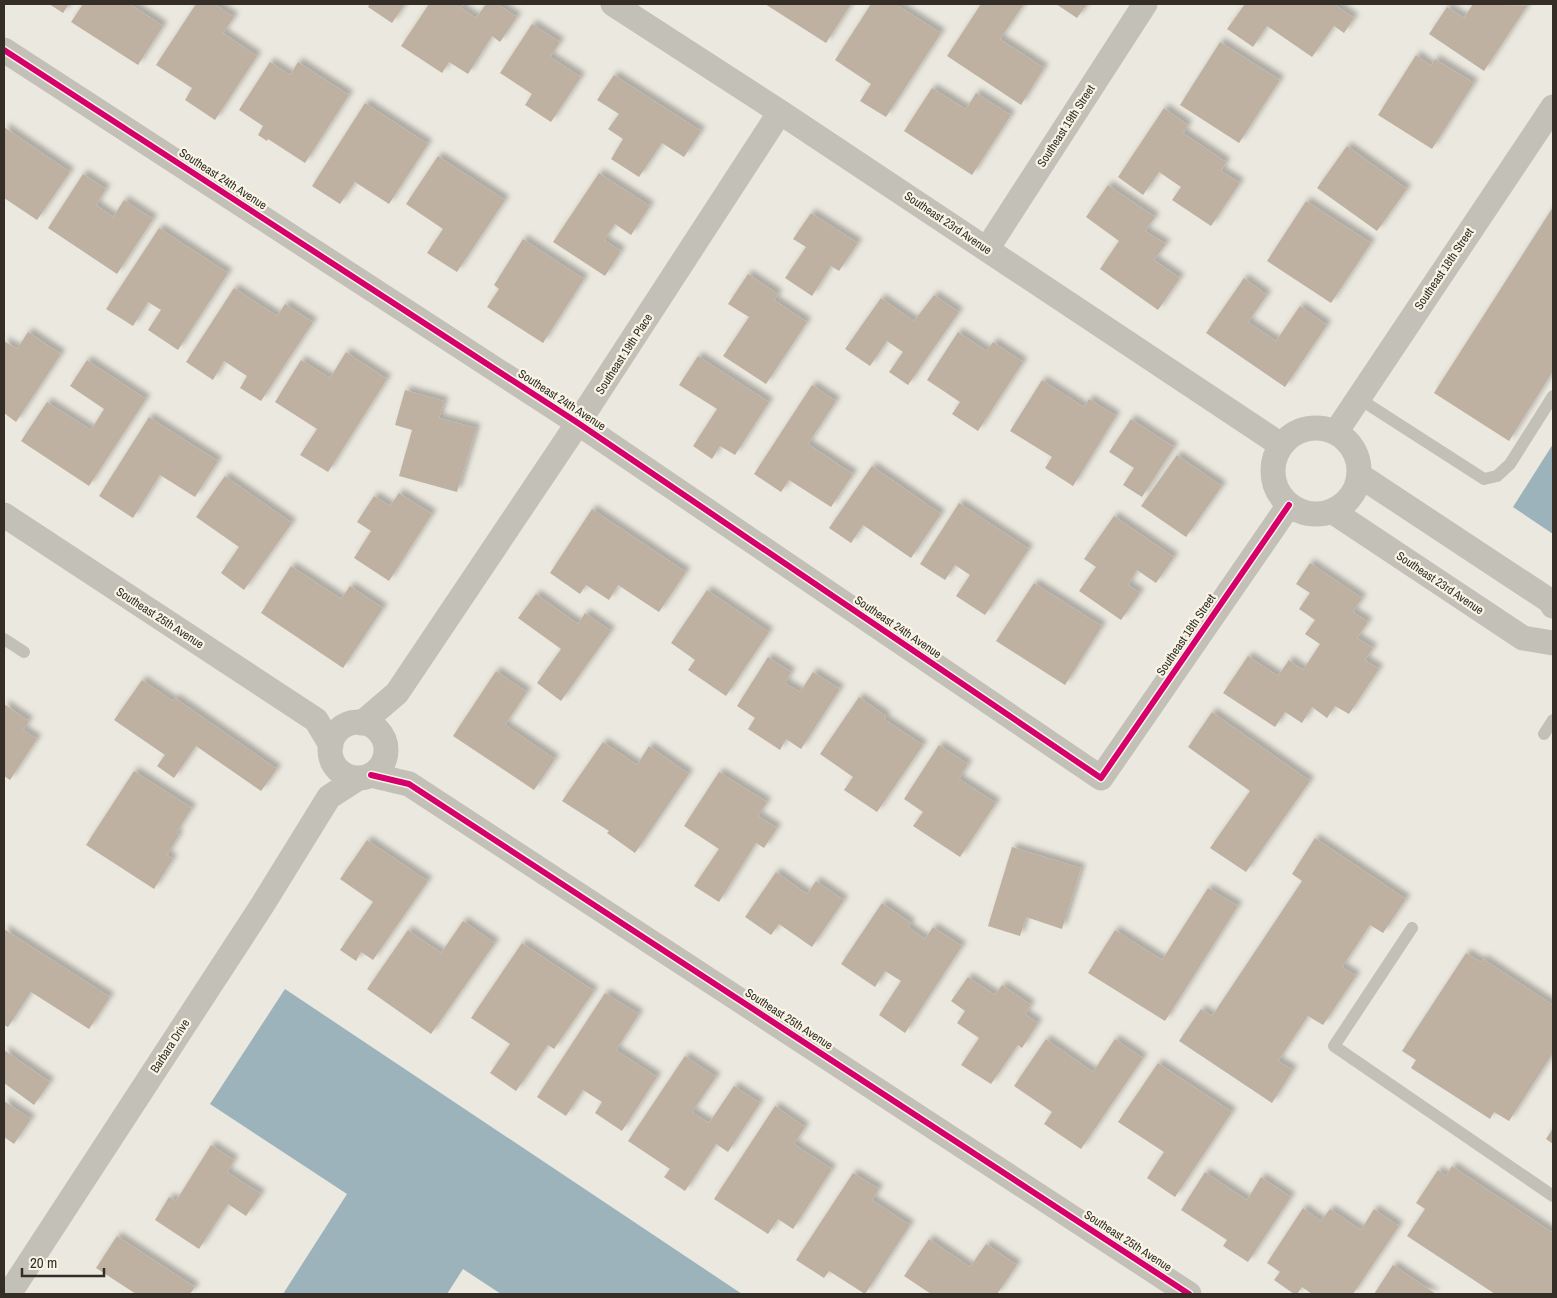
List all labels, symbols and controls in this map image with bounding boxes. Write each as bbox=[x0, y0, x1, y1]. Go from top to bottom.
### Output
street label: Southeast 19th Street bbox=[1033, 82, 1099, 170]
street label: Southeast 24th Avenue bbox=[176, 145, 270, 213]
street label: Southeast 23rd Avenue bbox=[901, 188, 995, 258]
street label: Southeast 18th Street bbox=[1411, 225, 1477, 313]
street label: Southeast 19th Place bbox=[592, 310, 656, 398]
street label: Southeast 24th Avenue bbox=[515, 366, 609, 434]
street label: Southeast 23rd Avenue bbox=[1393, 548, 1487, 618]
street label: Southeast 25th Avenue bbox=[113, 584, 207, 652]
street label: Southeast 18th Street bbox=[1153, 591, 1219, 679]
street label: Southeast 24th Avenue bbox=[851, 592, 945, 662]
street label: Southeast 25th Avenue bbox=[742, 985, 836, 1053]
street label: Barbara Drive bbox=[147, 1016, 193, 1076]
street label: Southeast 25th Avenue bbox=[1081, 1207, 1175, 1275]
scale bar bbox=[22, 1246, 105, 1278]
text: 20 m bbox=[30, 1252, 57, 1273]

